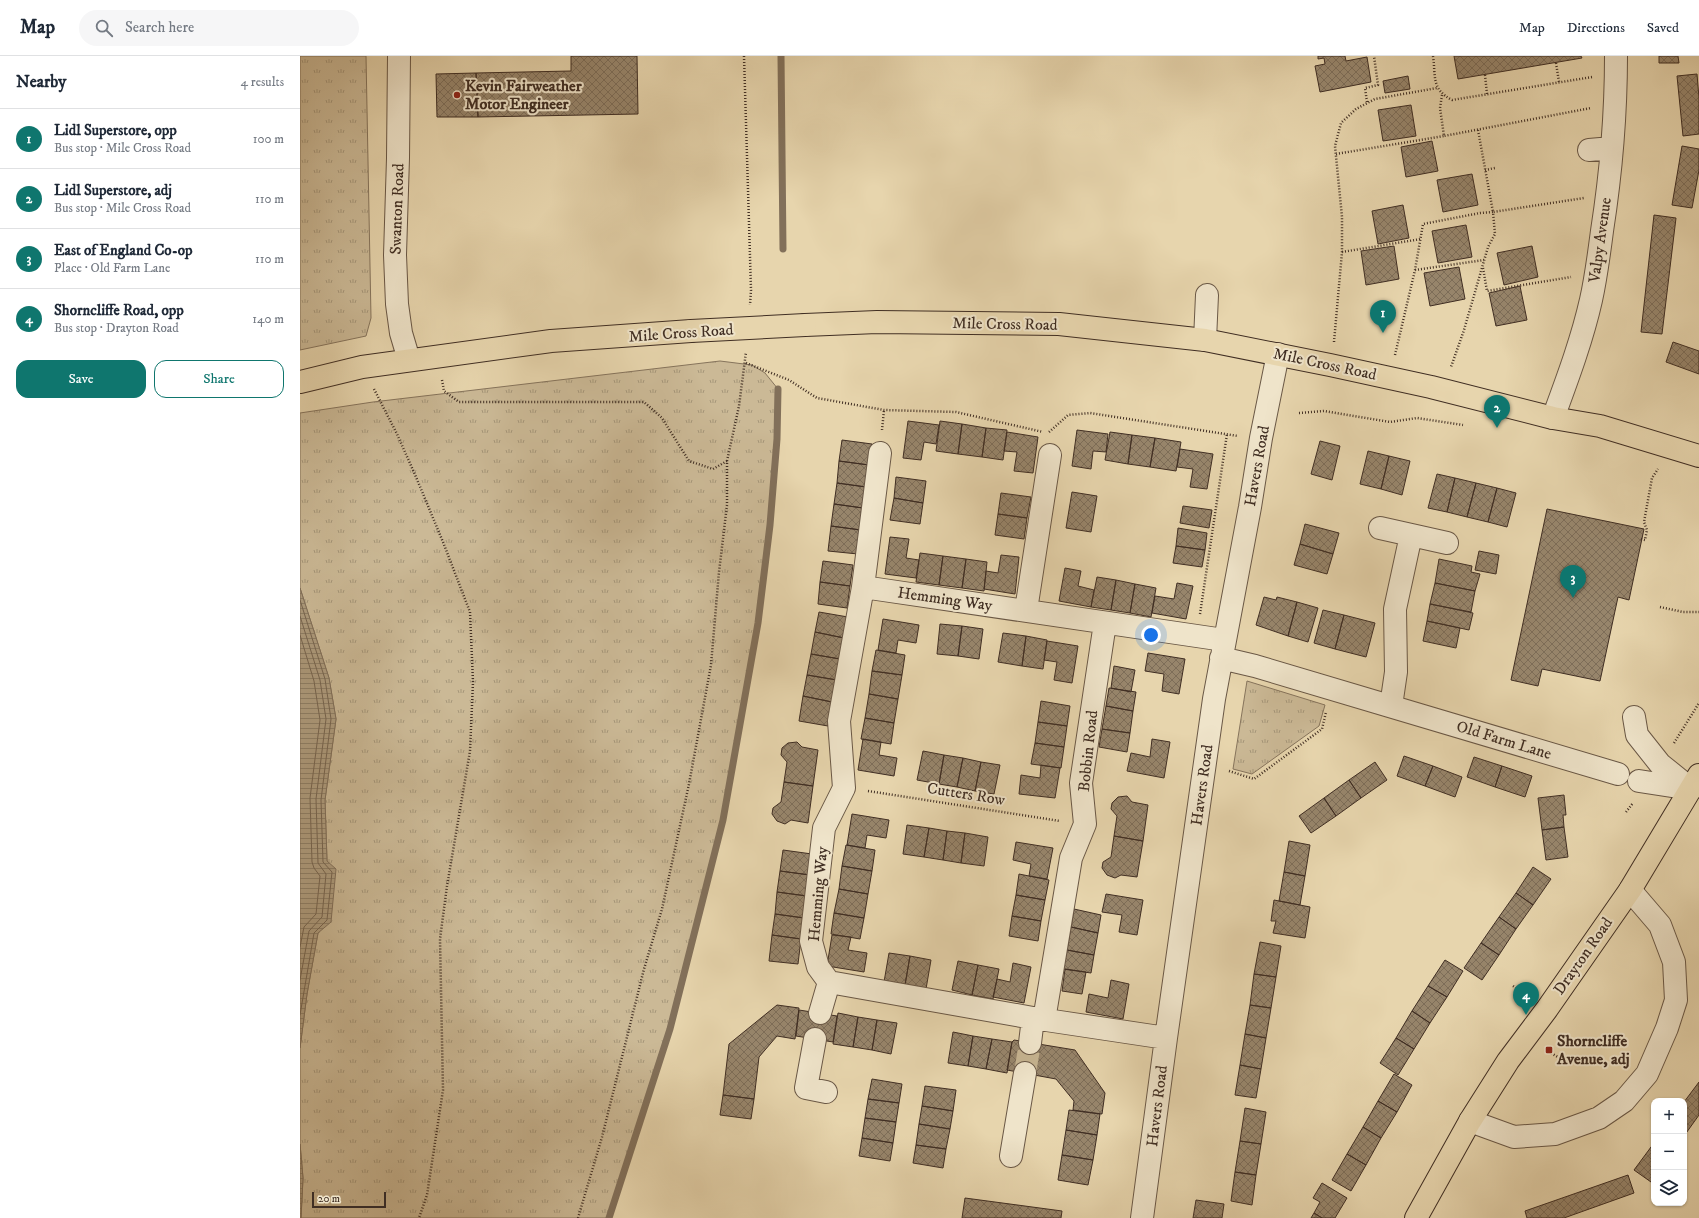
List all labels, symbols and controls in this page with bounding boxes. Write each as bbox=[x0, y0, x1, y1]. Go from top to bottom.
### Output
search box bbox=[79, 10, 359, 46]
text: Map bbox=[20, 16, 55, 39]
icon: search bbox=[93, 17, 115, 39]
text: Search here bbox=[125, 18, 194, 37]
text: Map bbox=[1519, 19, 1545, 37]
text: Directions bbox=[1567, 19, 1625, 37]
text: Saved bbox=[1647, 19, 1679, 37]
text: Nearby bbox=[16, 71, 66, 93]
text: 4 results bbox=[241, 74, 284, 90]
place label: Kevin Fairweather Motor Engineer bbox=[465, 76, 583, 114]
marker: Kevin Fairweather Motor Engineer bbox=[452, 90, 462, 100]
text: Lidl Superstore, opp bbox=[54, 121, 177, 140]
text: 1 bbox=[27, 131, 31, 147]
text: 100 m bbox=[253, 131, 284, 147]
text: Bus stop · Mile Cross Road bbox=[54, 140, 191, 156]
street label: Swanton Road bbox=[385, 163, 409, 255]
text: Lidl Superstore, adj bbox=[54, 181, 172, 200]
text: 2 bbox=[26, 191, 32, 207]
text: 110 m bbox=[255, 191, 284, 207]
street label: Valpy Avenue bbox=[1584, 196, 1616, 285]
text: Bus stop · Mile Cross Road bbox=[54, 200, 191, 216]
text: East of England Co-op bbox=[54, 241, 193, 260]
text: 3 bbox=[27, 251, 31, 267]
text: 110 m bbox=[255, 251, 284, 267]
text: Place · Old Farm Lane bbox=[54, 260, 170, 276]
pin: 1 bbox=[1370, 300, 1396, 333]
text: Shorncliffe Road, opp bbox=[54, 301, 184, 320]
text: 4 bbox=[25, 311, 33, 327]
text: 140 m bbox=[252, 311, 284, 327]
street label: Mile Cross Road bbox=[952, 313, 1058, 335]
street label: Mile Cross Road bbox=[628, 319, 734, 347]
text: Bus stop · Drayton Road bbox=[54, 320, 179, 336]
street label: Mile Cross Road bbox=[1272, 343, 1378, 385]
button: Save bbox=[16, 360, 146, 398]
button: Share bbox=[154, 360, 284, 398]
pin: 2 bbox=[1484, 395, 1510, 428]
street label: Havers Road bbox=[1240, 424, 1274, 508]
pin: 3 bbox=[1560, 565, 1586, 598]
street label: Hemming Way bbox=[896, 582, 994, 616]
your location bbox=[1141, 625, 1161, 645]
street label: Bobbin Road bbox=[1074, 709, 1102, 793]
street label: Old Farm Lane bbox=[1454, 716, 1554, 764]
street label: Havers Road bbox=[1186, 743, 1218, 827]
street label: Cutters Row bbox=[926, 778, 1007, 810]
street label: Hemming Way bbox=[804, 845, 832, 942]
street label: Drayton Road bbox=[1549, 913, 1617, 999]
pin: 4 bbox=[1513, 982, 1539, 1015]
place label: Shorncliffe Avenue, adj bbox=[1556, 1031, 1630, 1069]
marker: Shorncliffe Avenue, adj bbox=[1544, 1045, 1554, 1055]
street label: Havers Road bbox=[1142, 1064, 1172, 1148]
map controls bbox=[1651, 1098, 1687, 1206]
button: + bbox=[1651, 1098, 1687, 1134]
button: − bbox=[1651, 1134, 1687, 1170]
button: layers bbox=[1651, 1170, 1687, 1206]
scale bar bbox=[312, 1190, 386, 1209]
text: 20 m bbox=[318, 1192, 340, 1206]

